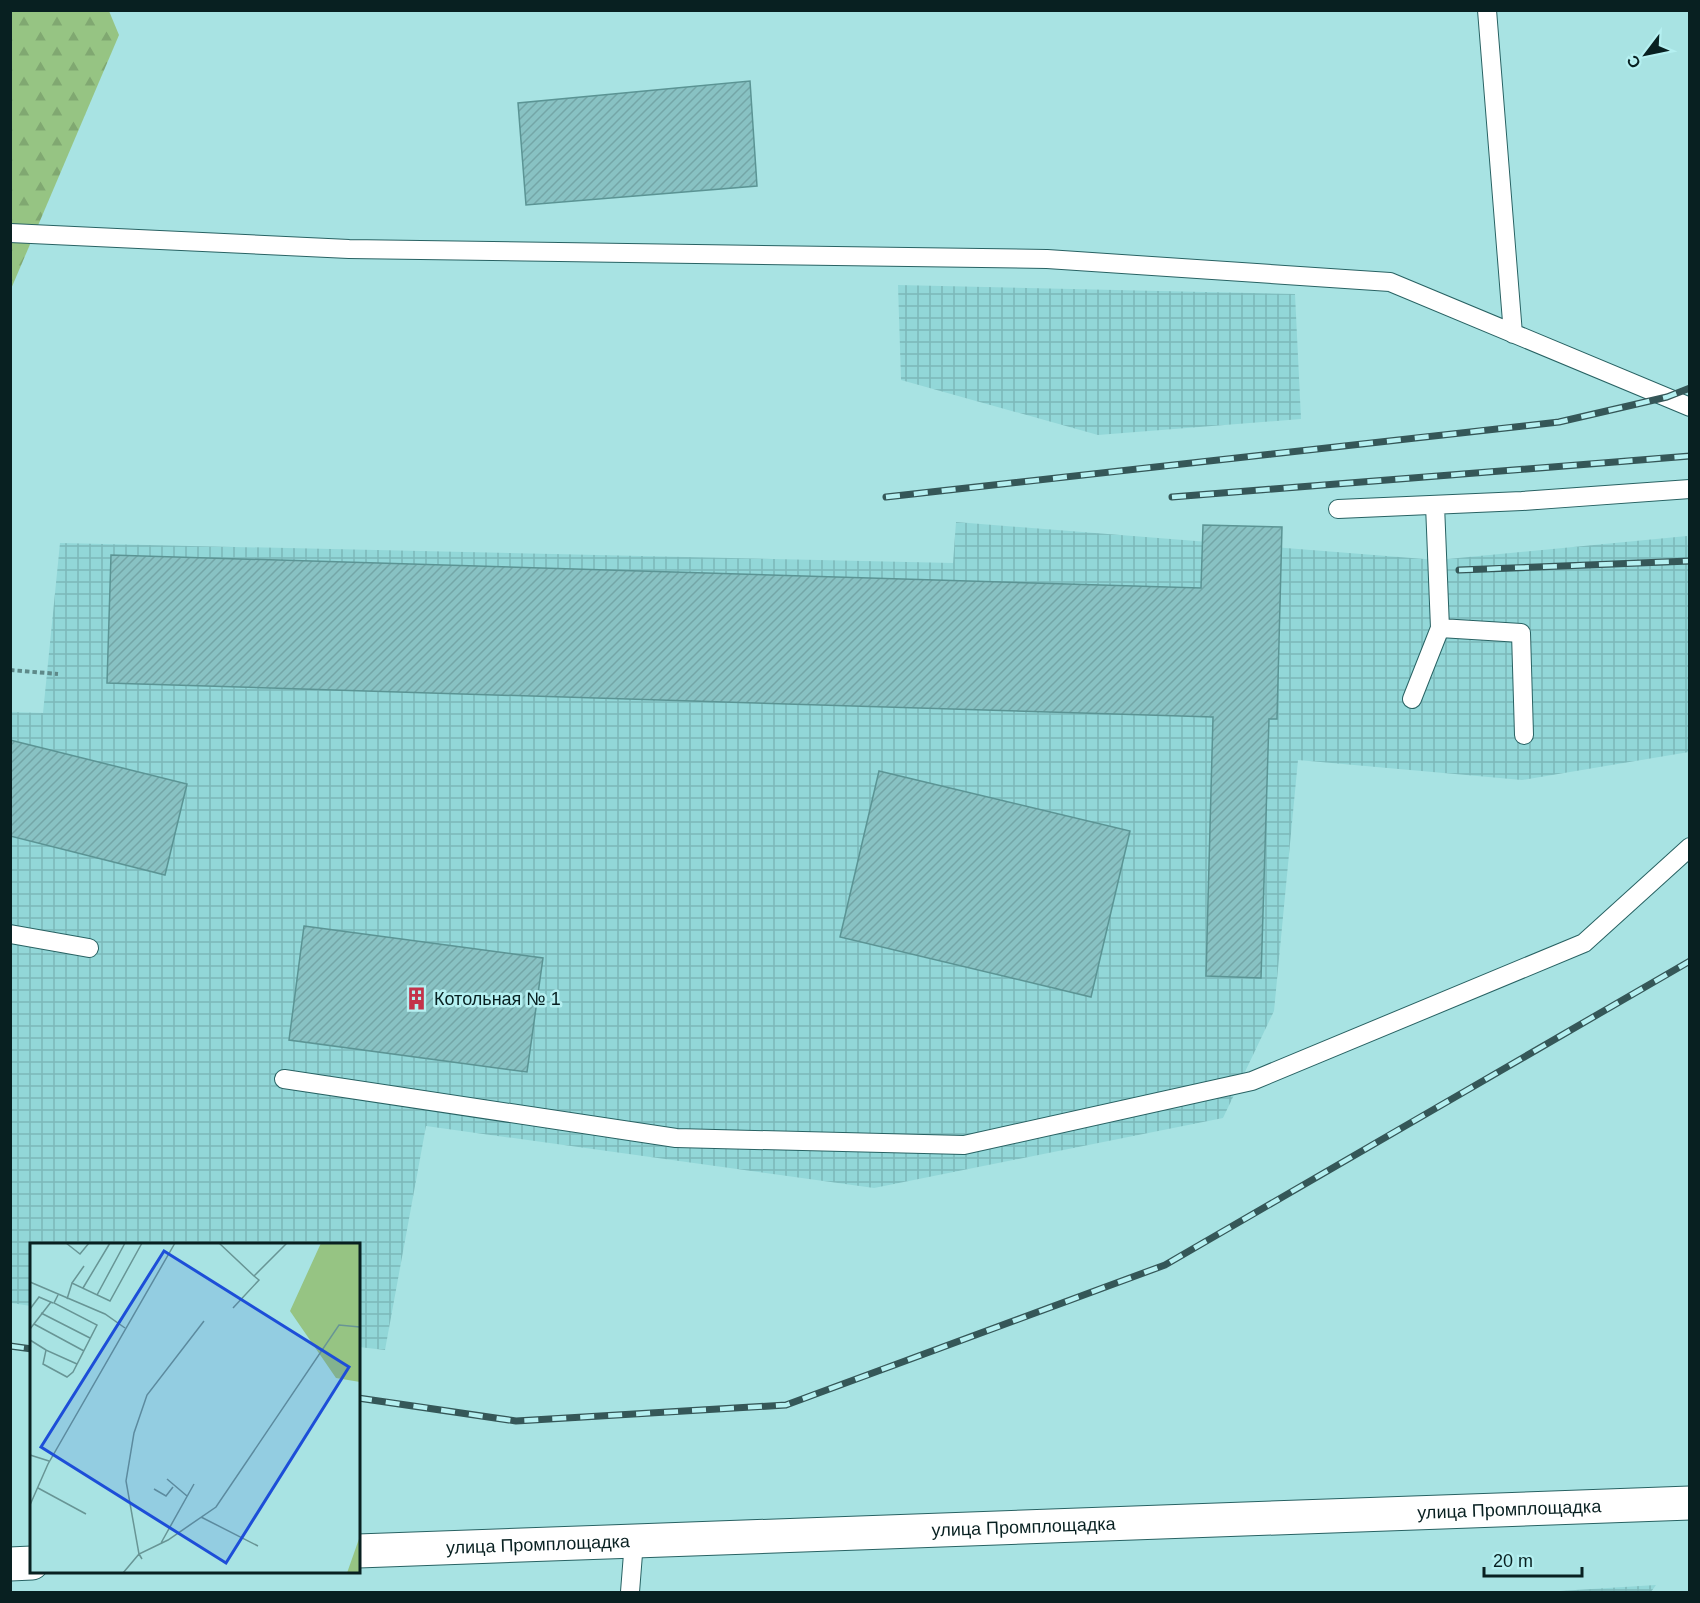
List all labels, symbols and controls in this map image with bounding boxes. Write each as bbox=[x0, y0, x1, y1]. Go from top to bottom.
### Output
north arrow bbox=[1616, 24, 1676, 84]
text: С bbox=[1623, 52, 1644, 71]
building icon: Котольная № 1 bbox=[403, 986, 429, 1012]
place label: Котольная № 1 bbox=[434, 989, 561, 1009]
inset map bbox=[30, 1243, 360, 1573]
street label: улица Промплощадка bbox=[1417, 1496, 1603, 1523]
street label: улица Промплощадка bbox=[931, 1514, 1117, 1540]
street label: улица Промплощадка bbox=[446, 1531, 631, 1558]
scale bar bbox=[1484, 1540, 1582, 1578]
text: 20 m bbox=[1493, 1551, 1533, 1571]

